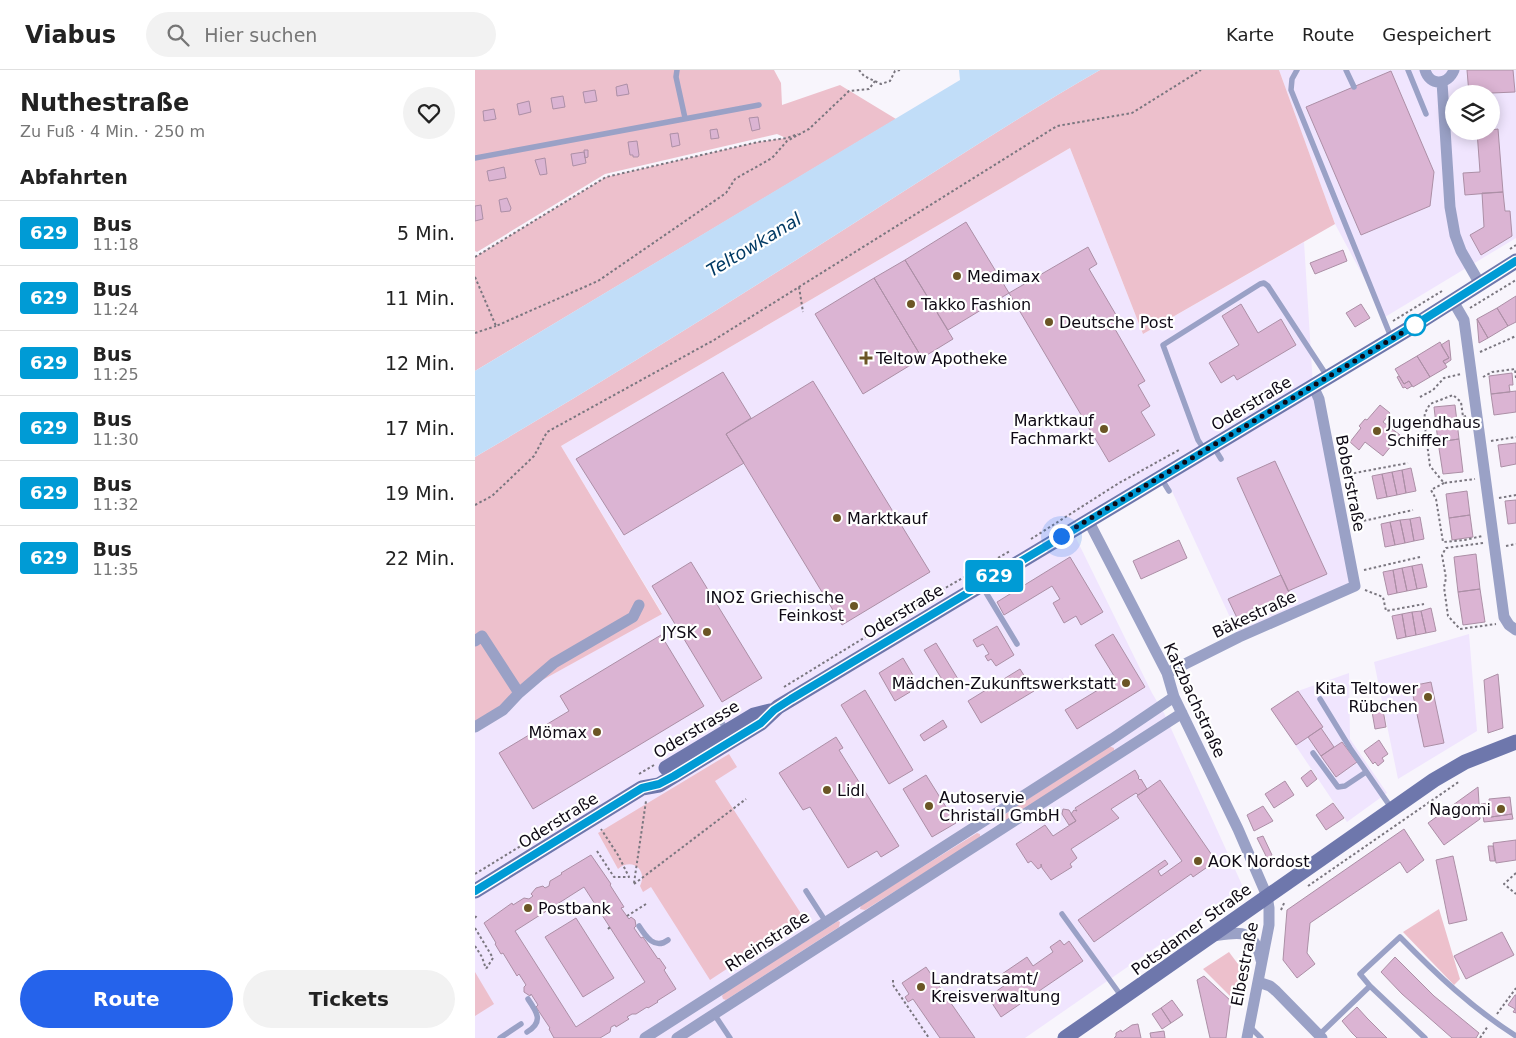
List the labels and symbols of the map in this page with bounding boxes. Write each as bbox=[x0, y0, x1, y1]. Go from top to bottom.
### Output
water label: Teltowkanal bbox=[703, 208, 805, 281]
place label: Medimax bbox=[967, 267, 1040, 286]
marker: Medimax bbox=[951, 270, 963, 282]
place label: Takko Fashion bbox=[920, 295, 1031, 314]
marker: Takko Fashion bbox=[905, 298, 917, 310]
place label: Deutsche Post bbox=[1059, 313, 1173, 332]
unlabelled marker bbox=[1404, 314, 1426, 336]
marker: Deutsche Post bbox=[1043, 316, 1055, 328]
place label: Teltow Apotheke bbox=[875, 349, 1007, 368]
marker: Teltow Apotheke bbox=[860, 352, 872, 364]
street label: Oderstraße bbox=[1208, 372, 1295, 435]
place label: Marktkauf Fachmarkt bbox=[1010, 411, 1094, 448]
place label: Jugendhaus Schiffer bbox=[1386, 413, 1481, 450]
marker: Marktkauf Fachmarkt bbox=[1098, 423, 1110, 435]
marker: Jugendhaus Schiffer bbox=[1371, 425, 1383, 437]
street label: Boberstraße bbox=[1332, 433, 1369, 533]
place label: Marktkauf bbox=[847, 509, 928, 528]
marker: Marktkauf bbox=[831, 512, 843, 524]
your location bbox=[1049, 524, 1074, 549]
line badge: 629 bbox=[965, 560, 1023, 592]
street label: Oderstraße bbox=[860, 580, 947, 643]
street label: Bäkestraße bbox=[1209, 587, 1299, 642]
place label: INOΣ Griechische Feinkost bbox=[706, 588, 844, 625]
marker: INOΣ Griechische Feinkost bbox=[848, 600, 860, 612]
place label: JYSK bbox=[661, 623, 698, 642]
marker: JYSK bbox=[701, 626, 713, 638]
street label: Katzbachstraße bbox=[1160, 640, 1229, 761]
place label: Mädchen-Zukunftswerkstatt bbox=[892, 674, 1116, 693]
marker: Mädchen-Zukunftswerkstatt bbox=[1120, 677, 1132, 689]
place label: Kita Teltower Rübchen bbox=[1315, 679, 1418, 716]
marker: Kita Teltower Rübchen bbox=[1422, 691, 1434, 703]
street label: Oderstrasse bbox=[650, 696, 743, 762]
place label: Mömax bbox=[529, 723, 587, 742]
marker: Mömax bbox=[591, 726, 603, 738]
place label: Lidl bbox=[837, 781, 865, 800]
marker: Lidl bbox=[821, 784, 833, 796]
street label: Oderstraße bbox=[515, 788, 602, 852]
place label: Autoservie Christall GmbH bbox=[939, 788, 1060, 825]
marker: Autoservie Christall GmbH bbox=[923, 800, 935, 812]
place label: Nagomi bbox=[1429, 800, 1491, 819]
marker: Nagomi bbox=[1495, 803, 1507, 815]
place label: AOK Nordost bbox=[1208, 852, 1309, 871]
marker: AOK Nordost bbox=[1192, 855, 1204, 867]
street label: Potsdamer Straße bbox=[1128, 880, 1255, 979]
place label: Postbank bbox=[538, 899, 612, 918]
marker: Postbank bbox=[522, 902, 534, 914]
street label: Rheinstraße bbox=[722, 907, 813, 976]
street label: Elbestraße bbox=[1227, 920, 1262, 1008]
place label: Landratsamt/ Kreisverwaltung bbox=[931, 969, 1060, 1006]
marker: Landratsamt/ Kreisverwaltung bbox=[915, 981, 927, 993]

